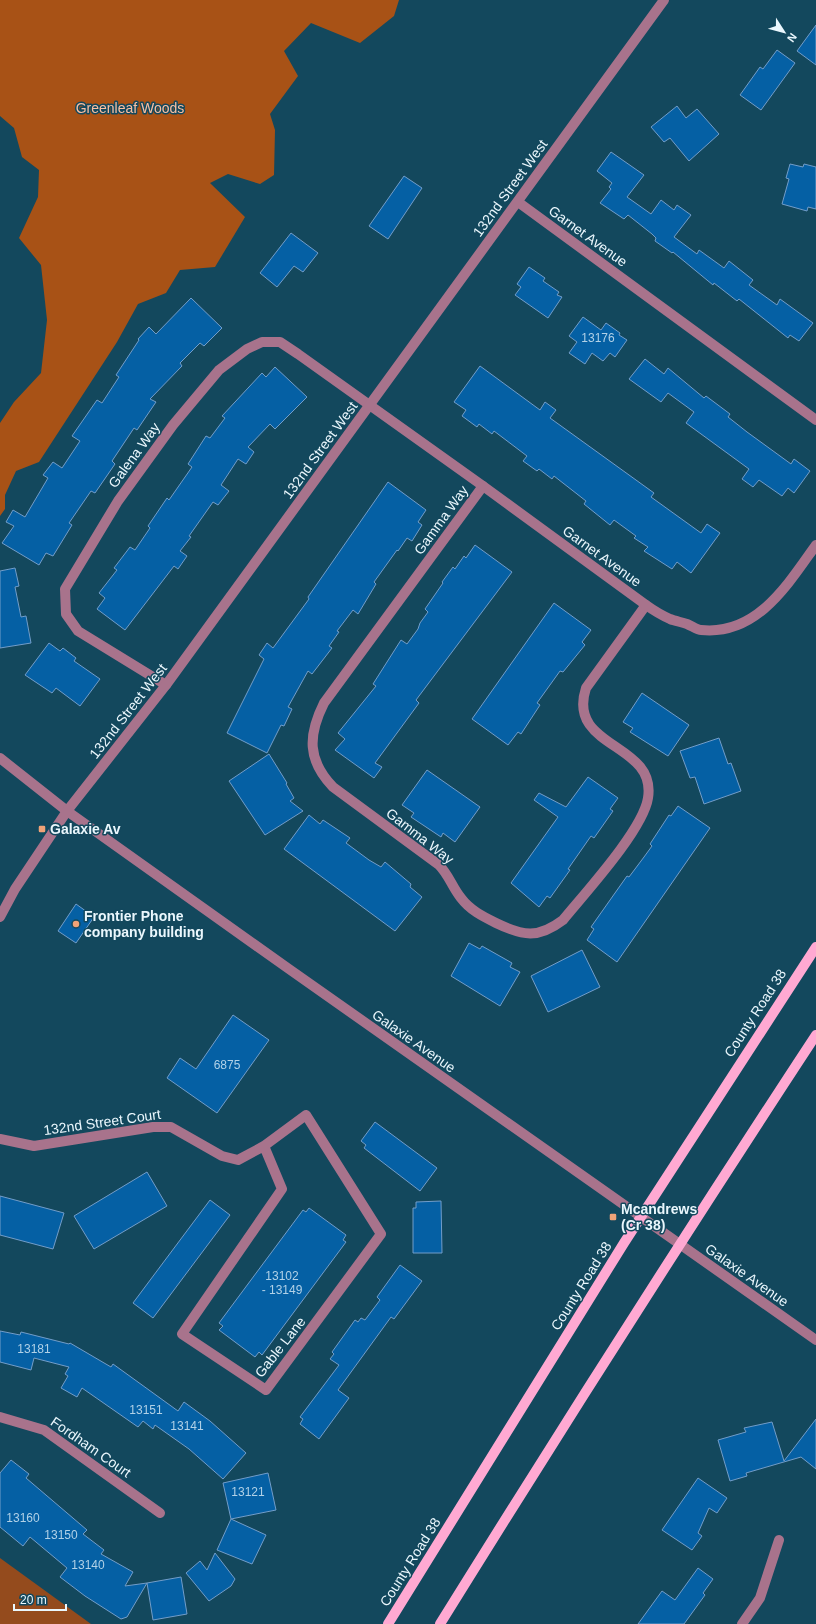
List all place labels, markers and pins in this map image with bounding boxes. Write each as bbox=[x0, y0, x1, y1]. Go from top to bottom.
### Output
place label: Galaxie Av bbox=[50, 821, 121, 837]
marker: Galaxie Av bbox=[37, 824, 47, 834]
place label: Frontier Phone company building bbox=[84, 908, 204, 940]
marker: Frontier Phone company building bbox=[71, 919, 81, 929]
place label: Mcandrews (Cr 38) bbox=[621, 1201, 697, 1233]
marker: Mcandrews (Cr 38) bbox=[608, 1212, 618, 1222]

